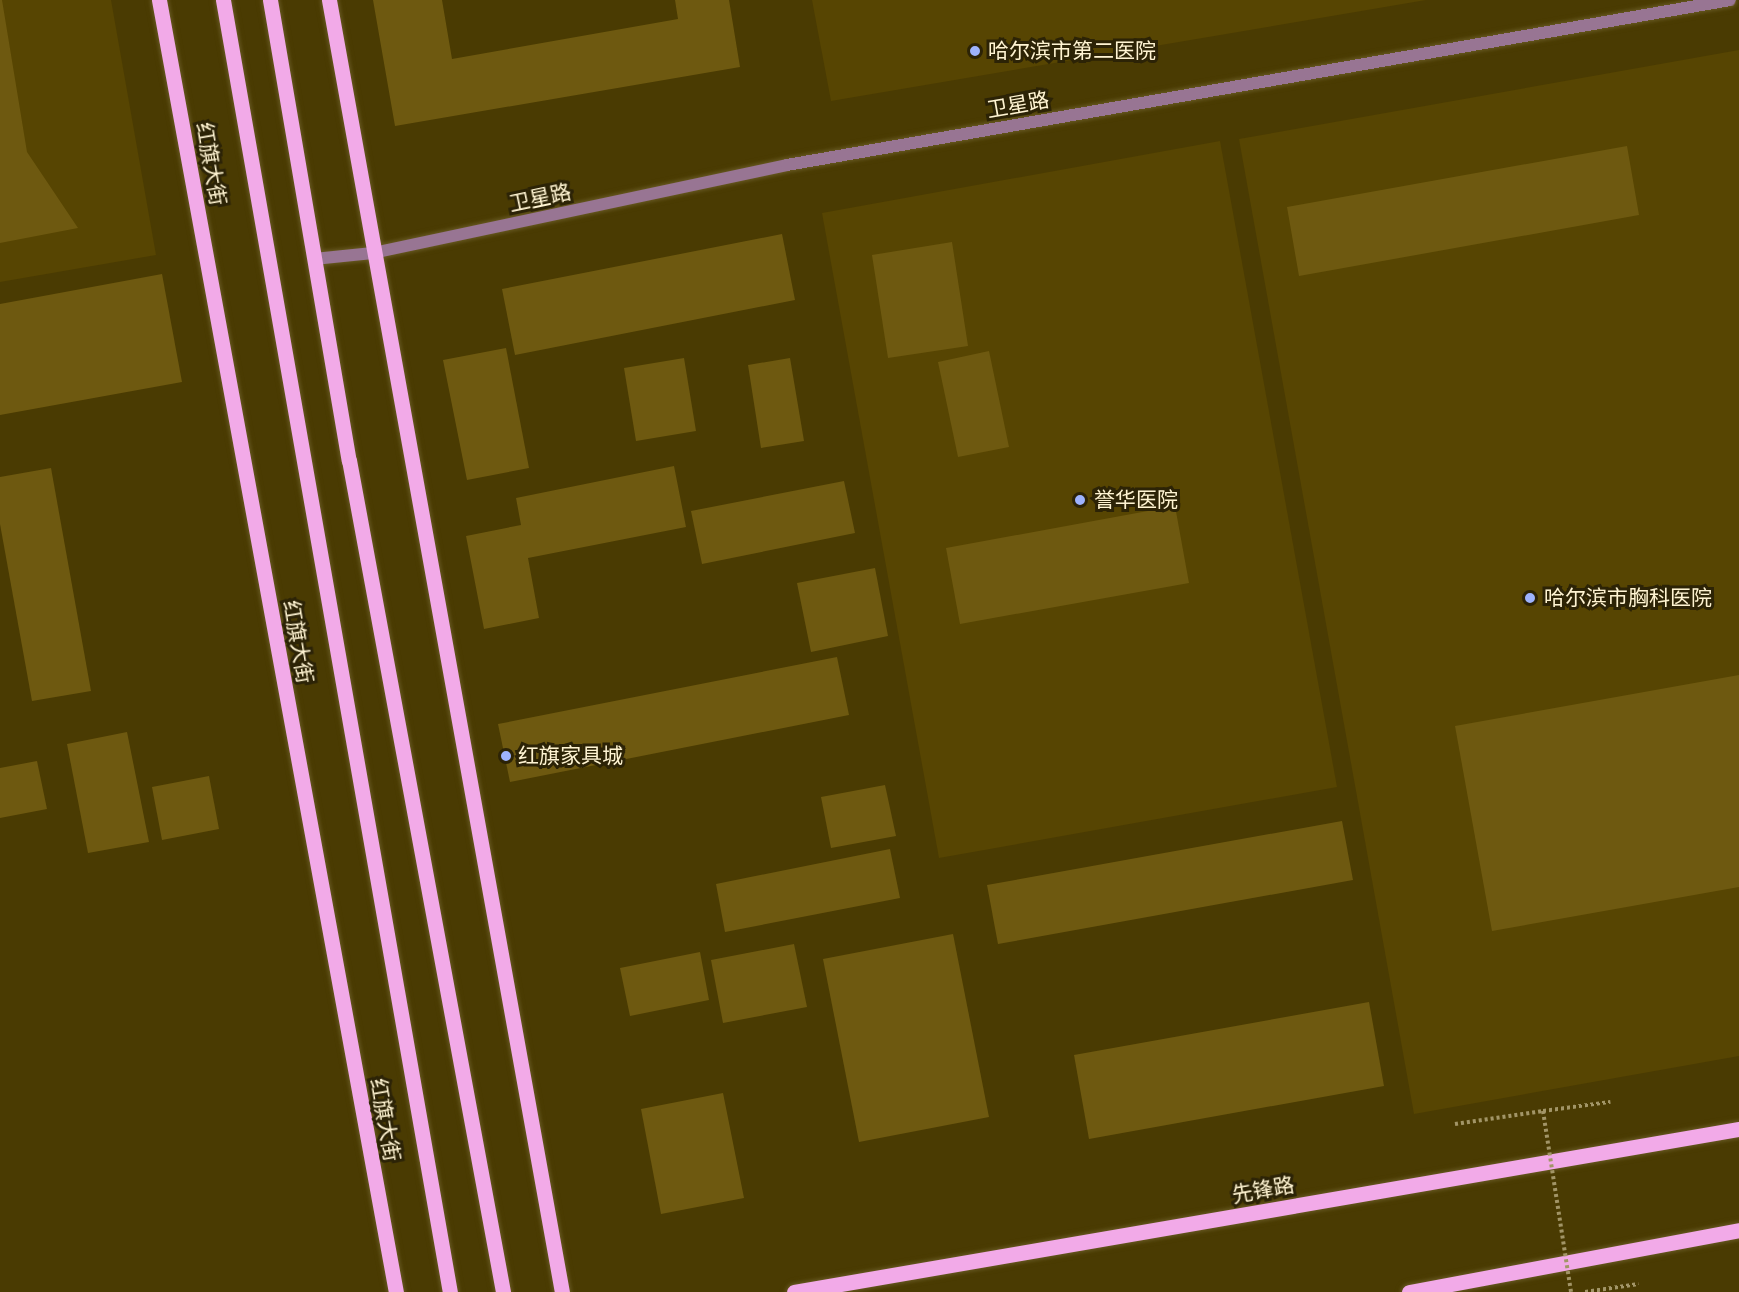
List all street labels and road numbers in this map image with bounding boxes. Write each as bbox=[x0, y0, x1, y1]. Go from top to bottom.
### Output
street label: 卫星路 bbox=[985, 87, 1051, 123]
street label: 红旗大街 bbox=[191, 120, 231, 208]
street label: 卫星路 bbox=[507, 179, 573, 217]
street label: 红旗大街 bbox=[278, 598, 318, 686]
street label: 红旗大街 bbox=[365, 1076, 405, 1164]
street label: 先锋路 bbox=[1230, 1172, 1296, 1208]

